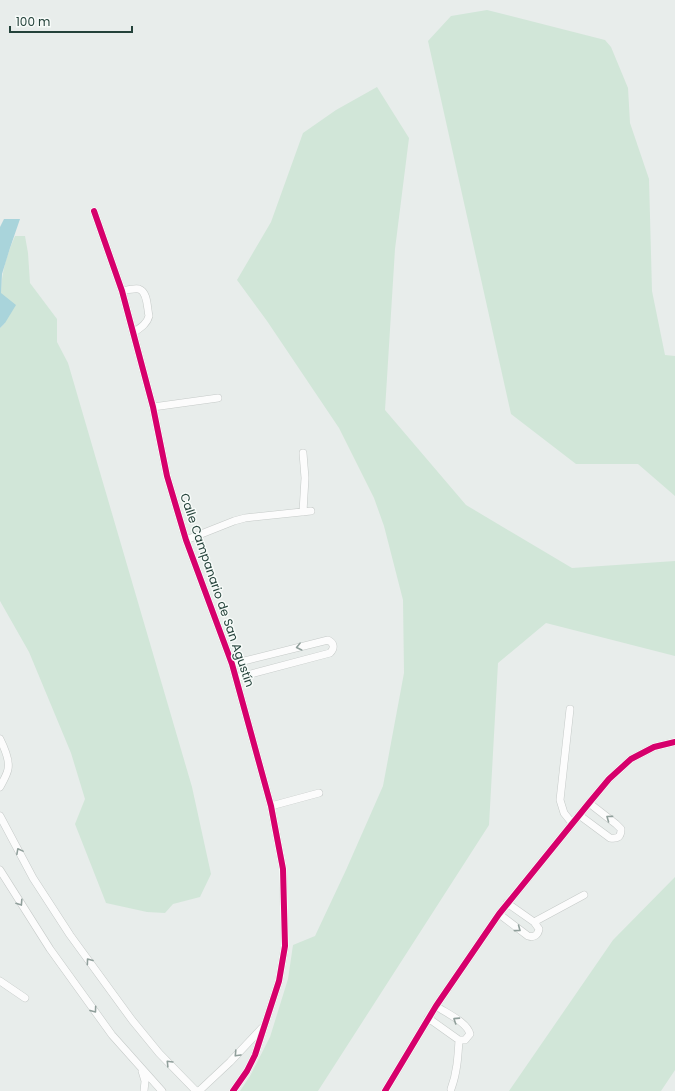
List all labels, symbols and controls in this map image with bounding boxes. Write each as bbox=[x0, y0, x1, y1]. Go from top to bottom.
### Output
scale bar bbox=[10, 8, 132, 34]
text: 100 m bbox=[16, 13, 50, 30]
street label: Calle Campanario de San Agustín bbox=[176, 491, 259, 689]
one-way arrow bbox=[296, 642, 303, 651]
one-way arrow bbox=[606, 816, 613, 823]
one-way arrow bbox=[16, 848, 24, 855]
one-way arrow bbox=[16, 899, 23, 906]
one-way arrow bbox=[514, 924, 521, 931]
one-way arrow bbox=[87, 958, 94, 965]
one-way arrow bbox=[89, 1005, 96, 1012]
one-way arrow bbox=[454, 1017, 461, 1024]
one-way arrow bbox=[235, 1050, 242, 1057]
one-way arrow bbox=[166, 1060, 174, 1068]

